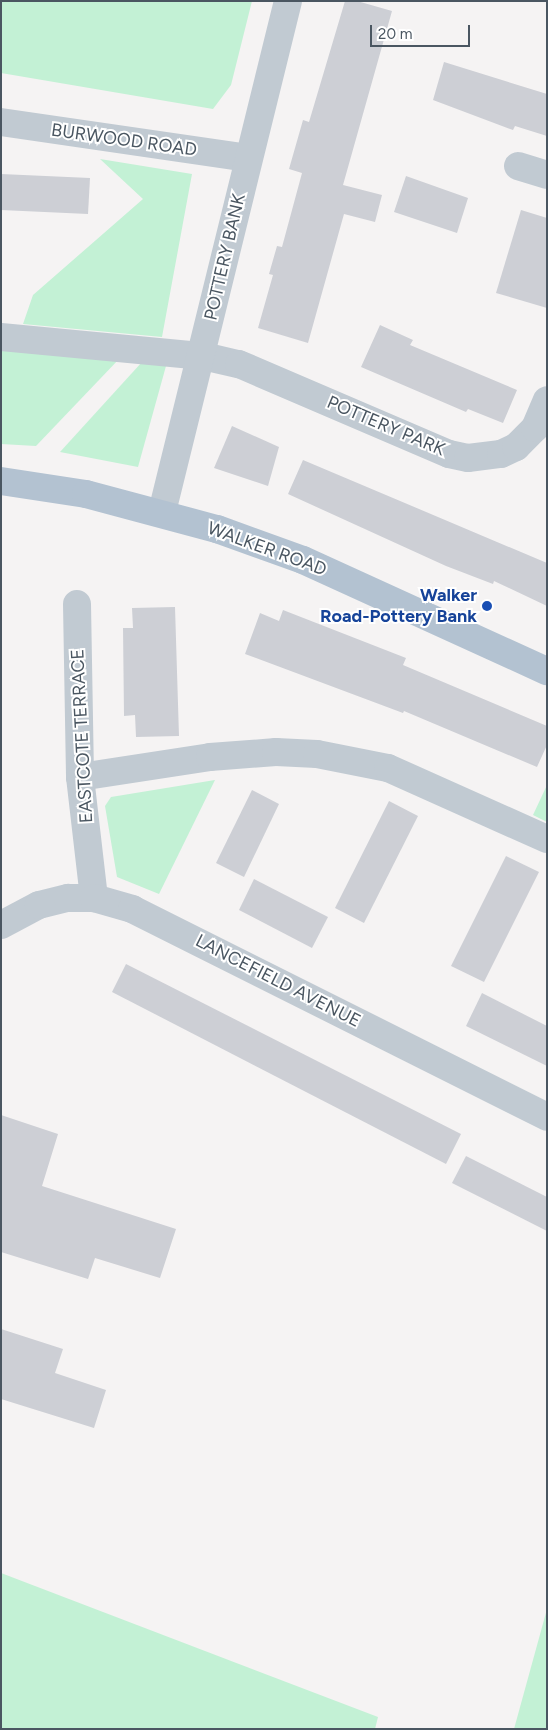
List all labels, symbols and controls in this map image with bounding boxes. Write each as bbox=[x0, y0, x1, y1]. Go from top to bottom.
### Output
scale bar bbox=[373, 15, 473, 47]
text: 20 m bbox=[378, 25, 412, 43]
street label: BURWOOD ROAD bbox=[50, 119, 198, 161]
street label: POTTERY BANK bbox=[200, 192, 250, 322]
street label: POTTERY PARK bbox=[324, 391, 448, 461]
street label: WALKER ROAD bbox=[204, 517, 330, 581]
place label: Walker Road-Pottery Bank bbox=[320, 585, 477, 628]
marker: Walker Road-Pottery Bank bbox=[481, 600, 493, 612]
street label: EASTCOTE TERRACE bbox=[67, 648, 97, 824]
street label: LANCEFIELD AVENUE bbox=[192, 930, 364, 1032]

